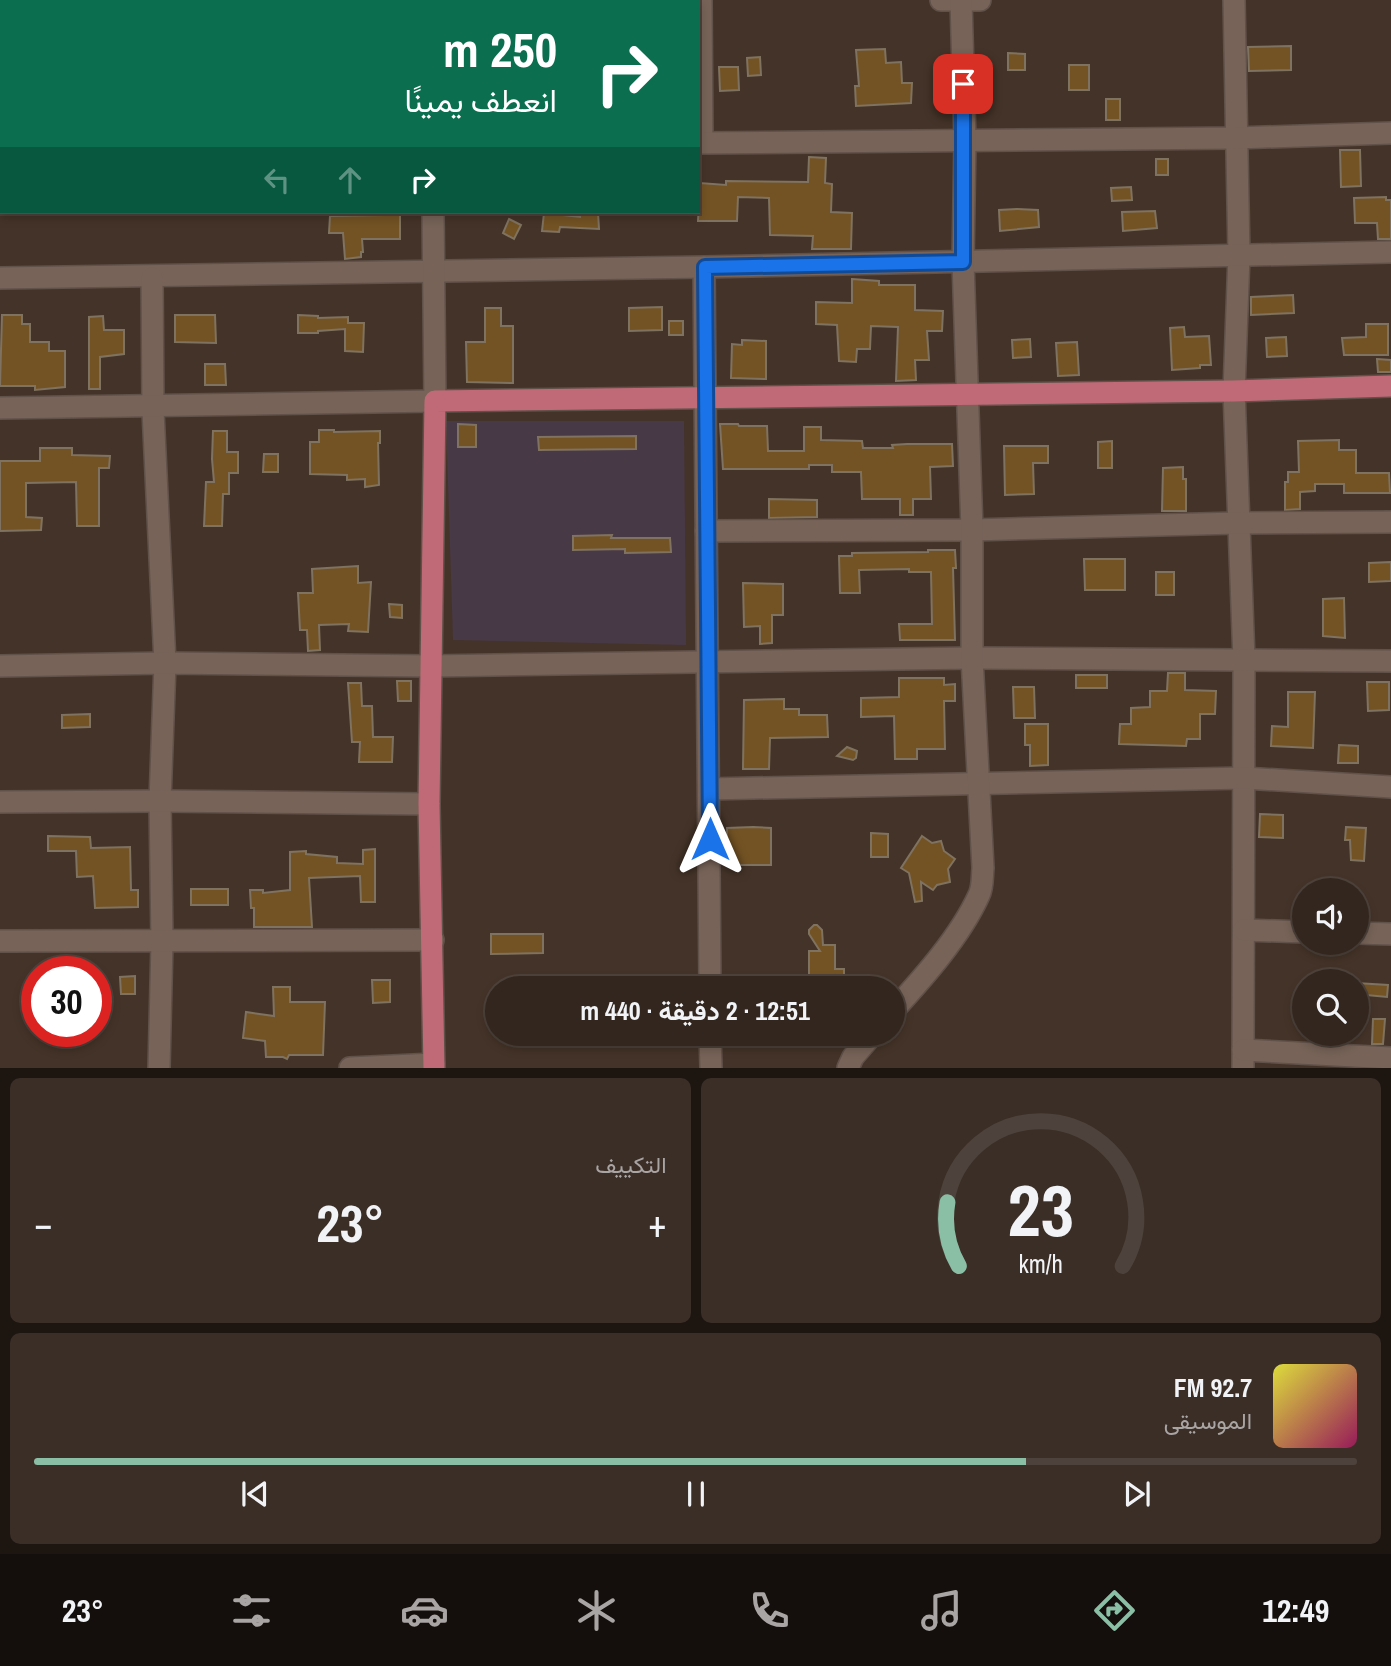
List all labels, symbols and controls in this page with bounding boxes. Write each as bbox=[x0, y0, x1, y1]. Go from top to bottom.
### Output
text: 250 m bbox=[443, 16, 557, 82]
icon: right bbox=[581, 28, 672, 119]
pin bbox=[933, 54, 993, 114]
icon: arrive bbox=[944, 65, 982, 103]
text: انعطف يمينًا bbox=[404, 79, 557, 122]
icon: left bbox=[258, 161, 296, 199]
icon: ahead bbox=[331, 161, 369, 199]
icon: right bbox=[404, 161, 442, 199]
position arrow bbox=[673, 802, 747, 876]
map controls bbox=[1292, 878, 1369, 1046]
button: sound bbox=[1292, 878, 1369, 955]
speed limit sign: 30 bbox=[21, 956, 112, 1047]
button: search bbox=[1292, 969, 1369, 1046]
text: 12:51 · 2 دقيقة · 440 m bbox=[580, 993, 810, 1028]
text: التكييف bbox=[595, 1149, 667, 1180]
text: 23 bbox=[1008, 1162, 1074, 1260]
text: 23° bbox=[316, 1188, 384, 1258]
text: − bbox=[34, 1198, 52, 1249]
text: + bbox=[648, 1198, 666, 1249]
text: km/h bbox=[1019, 1247, 1063, 1281]
text: 92.7 FM bbox=[1174, 1370, 1252, 1405]
text: الموسيقى bbox=[1164, 1405, 1252, 1436]
icon: previous bbox=[236, 1475, 274, 1513]
icon: pause bbox=[677, 1475, 715, 1513]
icon: next bbox=[1118, 1475, 1156, 1513]
icon: filters bbox=[227, 1586, 276, 1635]
icon: car bbox=[400, 1586, 449, 1635]
icon: climate bbox=[572, 1586, 621, 1635]
icon: phone bbox=[745, 1586, 794, 1635]
icon: music bbox=[917, 1586, 966, 1635]
icon: directions bbox=[1090, 1586, 1139, 1635]
text: 23° bbox=[62, 1589, 104, 1632]
text: 12:49 bbox=[1262, 1589, 1329, 1632]

